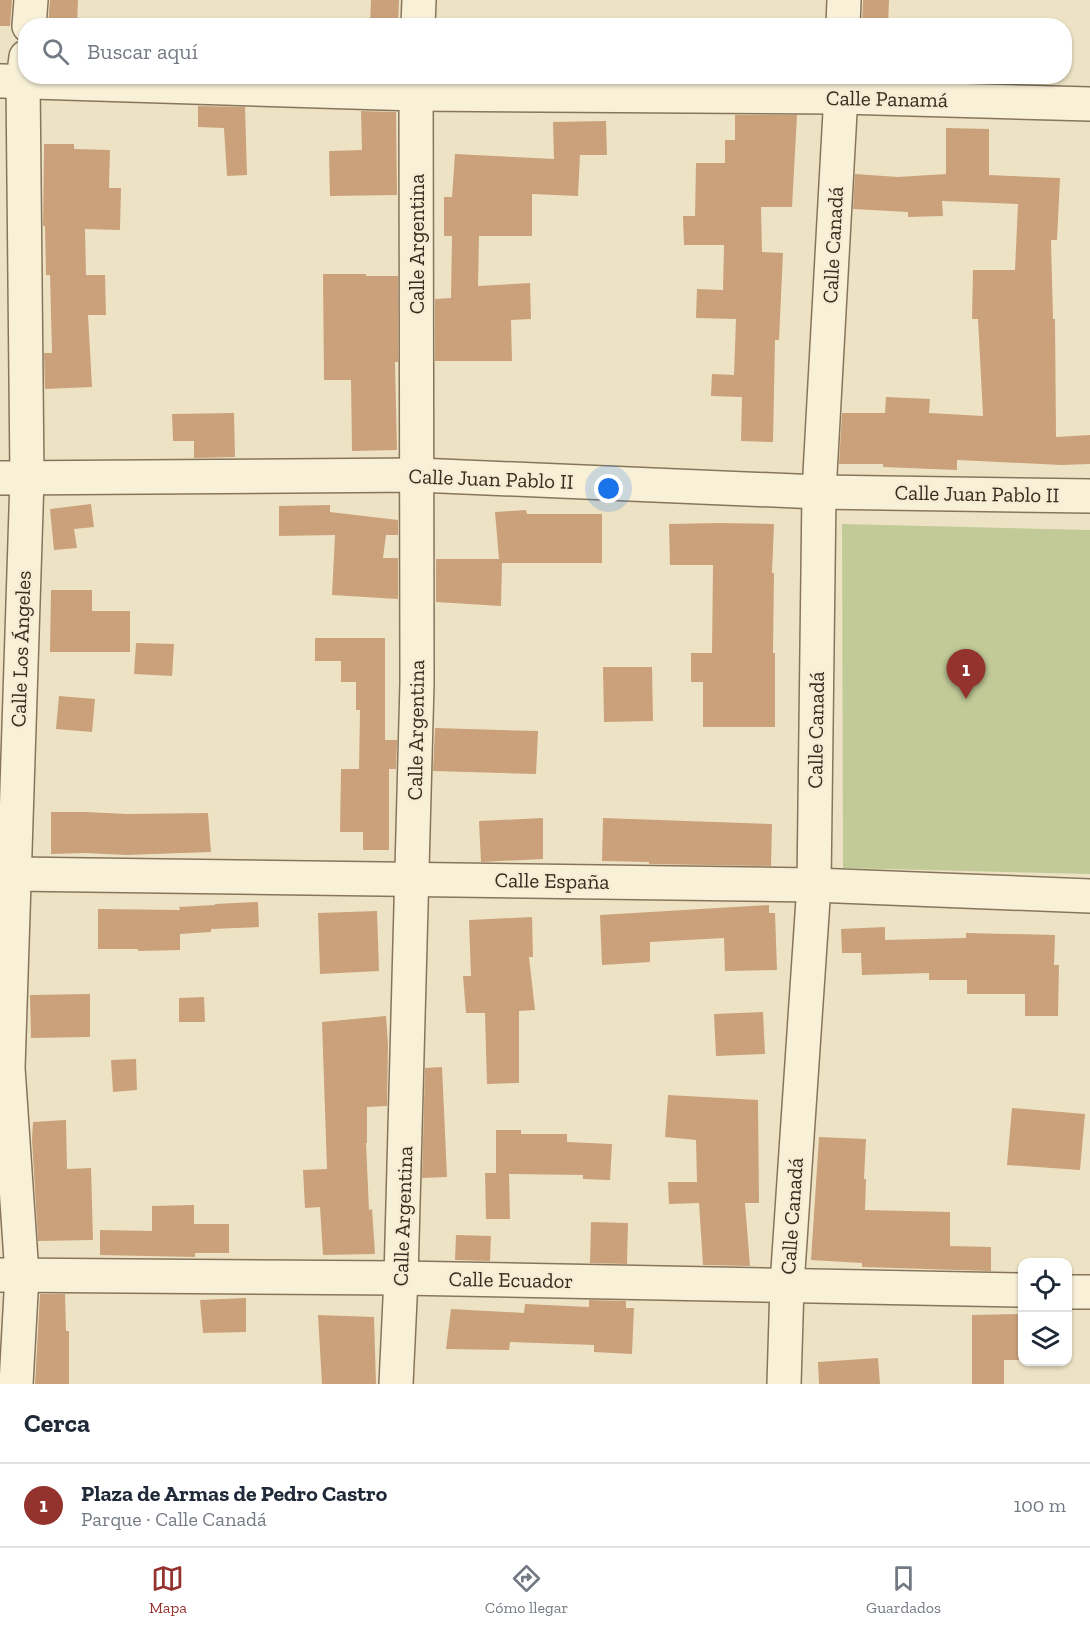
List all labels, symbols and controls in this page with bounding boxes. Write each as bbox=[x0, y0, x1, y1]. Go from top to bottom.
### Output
search box bbox=[18, 18, 1072, 84]
icon: search bbox=[39, 35, 72, 68]
text: Buscar aquí bbox=[87, 38, 198, 65]
street label: Calle Panamá bbox=[826, 85, 948, 112]
street label: Calle Argentina bbox=[404, 174, 429, 314]
street label: Calle Canadá bbox=[817, 186, 848, 304]
street label: Calle Juan Pablo II bbox=[408, 463, 574, 494]
your location bbox=[594, 474, 623, 503]
street label: Calle Juan Pablo II bbox=[894, 480, 1060, 507]
street label: Calle Los Ángeles bbox=[5, 570, 36, 728]
pin: 1 bbox=[946, 650, 986, 699]
street label: Calle Argentina bbox=[402, 659, 429, 800]
street label: Calle Canadá bbox=[802, 671, 829, 789]
street label: Calle España bbox=[494, 867, 610, 894]
street label: Calle Argentina bbox=[388, 1145, 417, 1287]
street label: Calle Canadá bbox=[775, 1157, 808, 1275]
map controls bbox=[1018, 1258, 1072, 1366]
button: locate bbox=[1018, 1258, 1072, 1312]
street label: Calle Ecuador bbox=[448, 1266, 574, 1293]
button: layers bbox=[1018, 1312, 1072, 1366]
text: Cerca bbox=[24, 1407, 90, 1439]
text: Plaza de Armas de Pedro Castro bbox=[81, 1480, 387, 1507]
text: 1 bbox=[39, 1493, 48, 1517]
text: 100 m bbox=[1013, 1493, 1066, 1517]
text: Parque · Calle Canadá bbox=[81, 1507, 267, 1531]
tab: Mapa bbox=[149, 1562, 187, 1617]
tab: Cómo llegar bbox=[485, 1562, 568, 1617]
tab: Guardados bbox=[866, 1562, 941, 1617]

